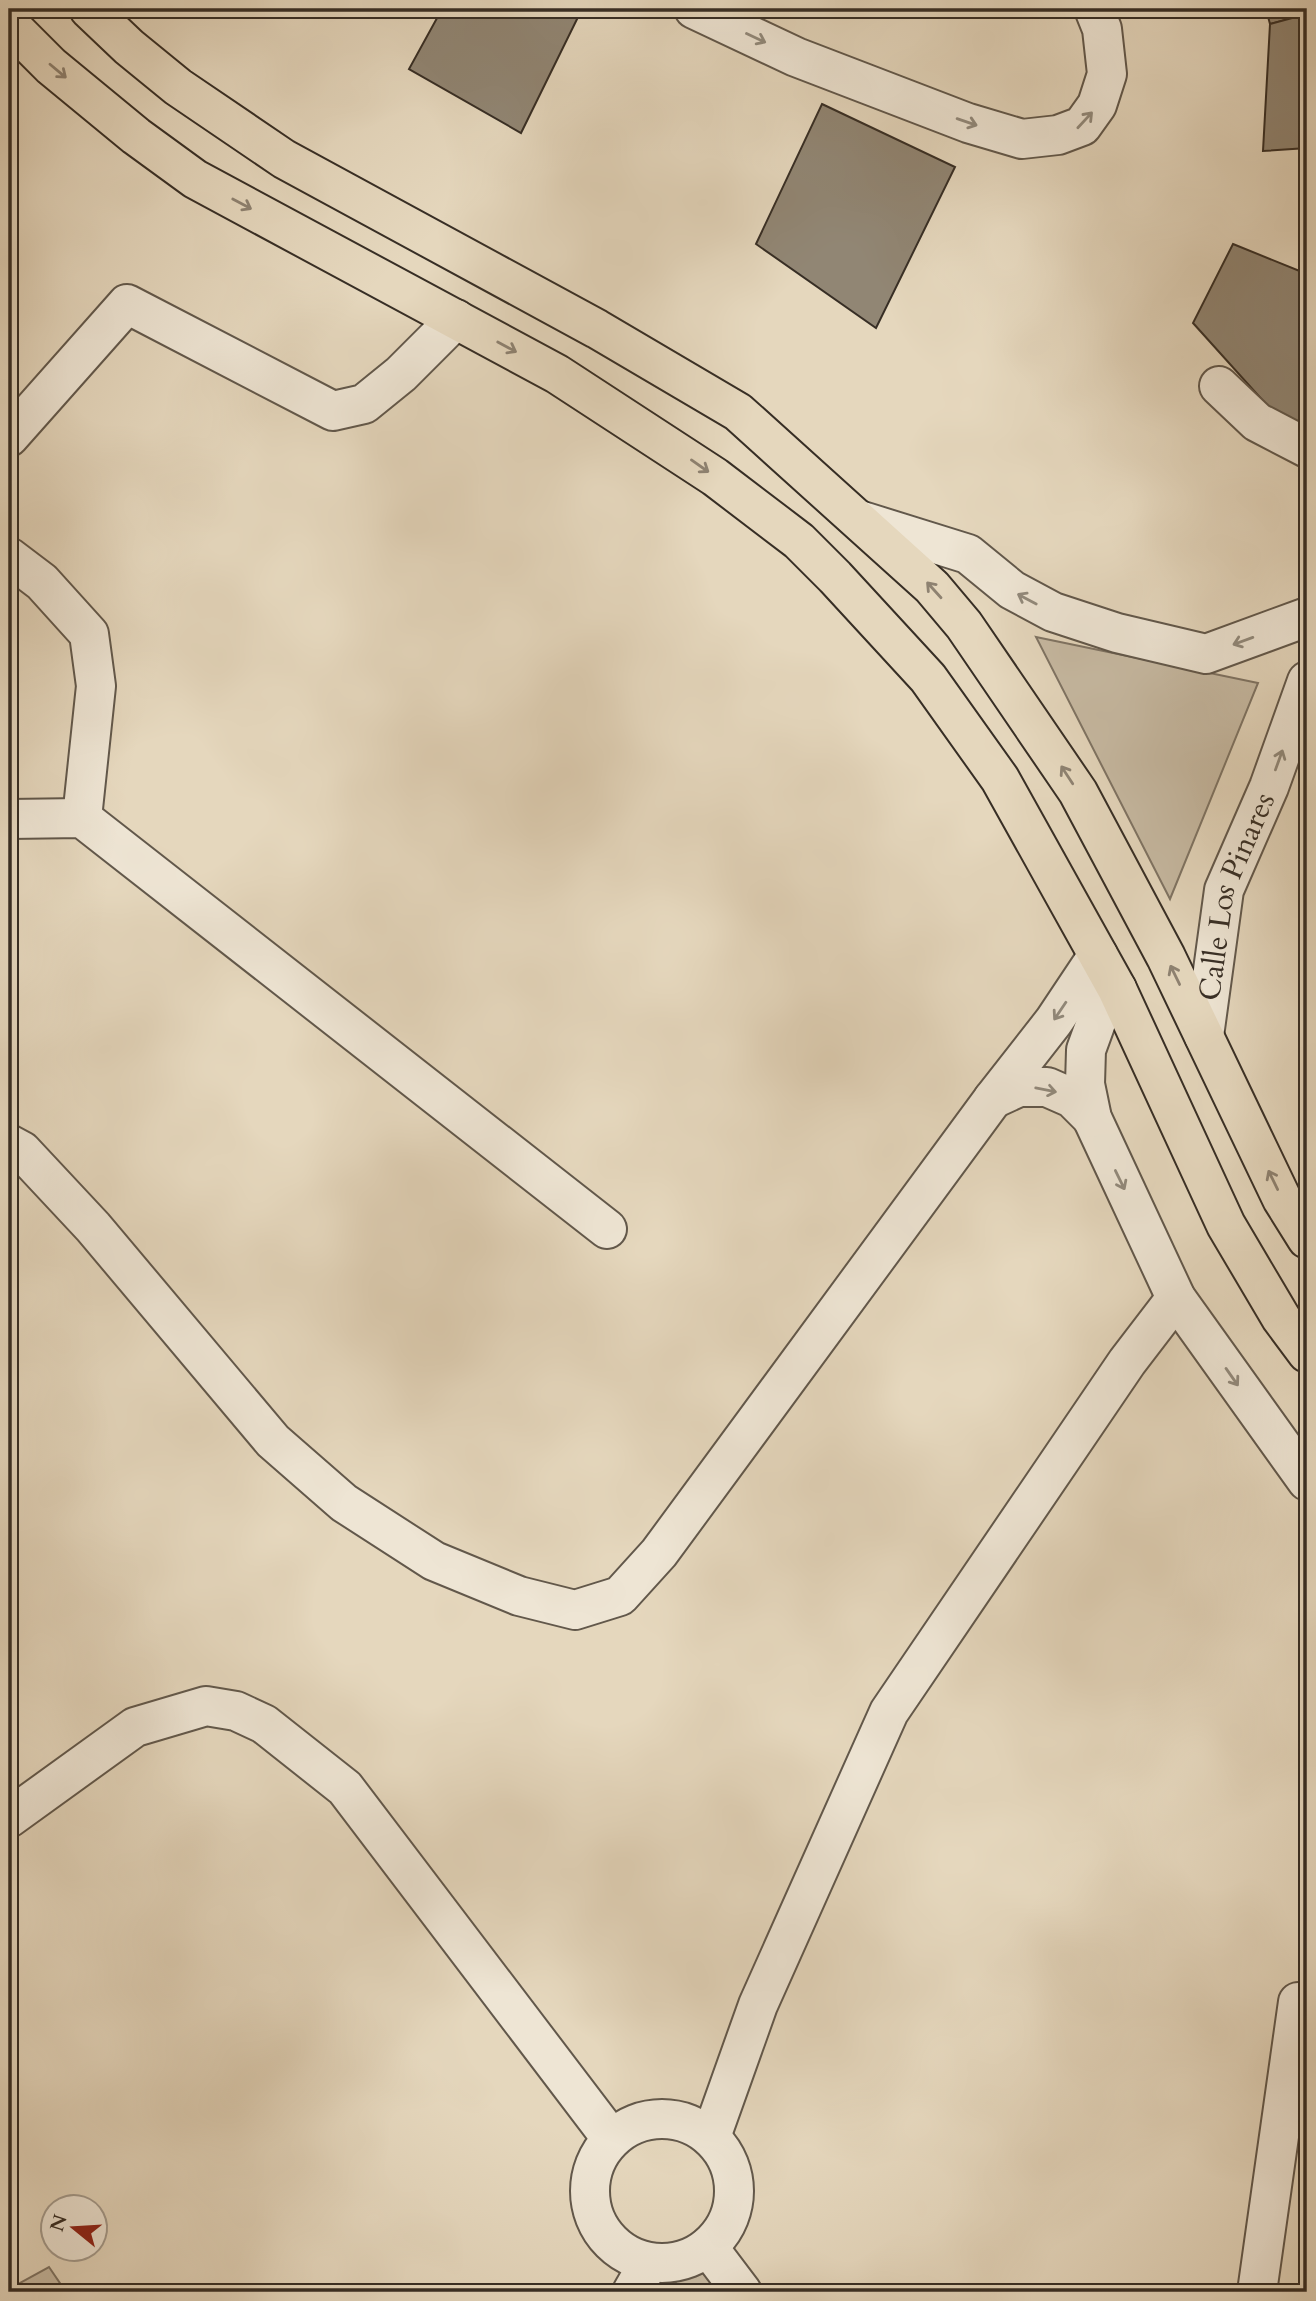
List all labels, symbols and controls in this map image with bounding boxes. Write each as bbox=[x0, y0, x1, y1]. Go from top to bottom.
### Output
one-way arrow bbox=[745, 32, 766, 45]
one-way arrow bbox=[49, 63, 67, 79]
one-way arrow bbox=[1076, 111, 1093, 129]
one-way arrow bbox=[956, 116, 978, 129]
one-way arrow bbox=[231, 198, 252, 211]
one-way arrow bbox=[496, 341, 517, 354]
one-way arrow bbox=[690, 459, 709, 473]
one-way arrow bbox=[926, 582, 943, 599]
one-way arrow bbox=[1017, 591, 1038, 605]
one-way arrow bbox=[1233, 636, 1255, 648]
one-way arrow bbox=[1274, 750, 1286, 772]
one-way arrow bbox=[1060, 765, 1074, 785]
street label: Calle Los Pinares bbox=[1189, 786, 1285, 1003]
one-way arrow bbox=[1167, 965, 1181, 986]
one-way arrow bbox=[1053, 1001, 1067, 1020]
one-way arrow bbox=[1035, 1084, 1057, 1097]
one-way arrow bbox=[1113, 1169, 1127, 1190]
one-way arrow bbox=[1266, 1170, 1280, 1191]
one-way arrow bbox=[1225, 1367, 1239, 1386]
north arrow bbox=[38, 2192, 108, 2262]
text: N bbox=[44, 2211, 74, 2235]

